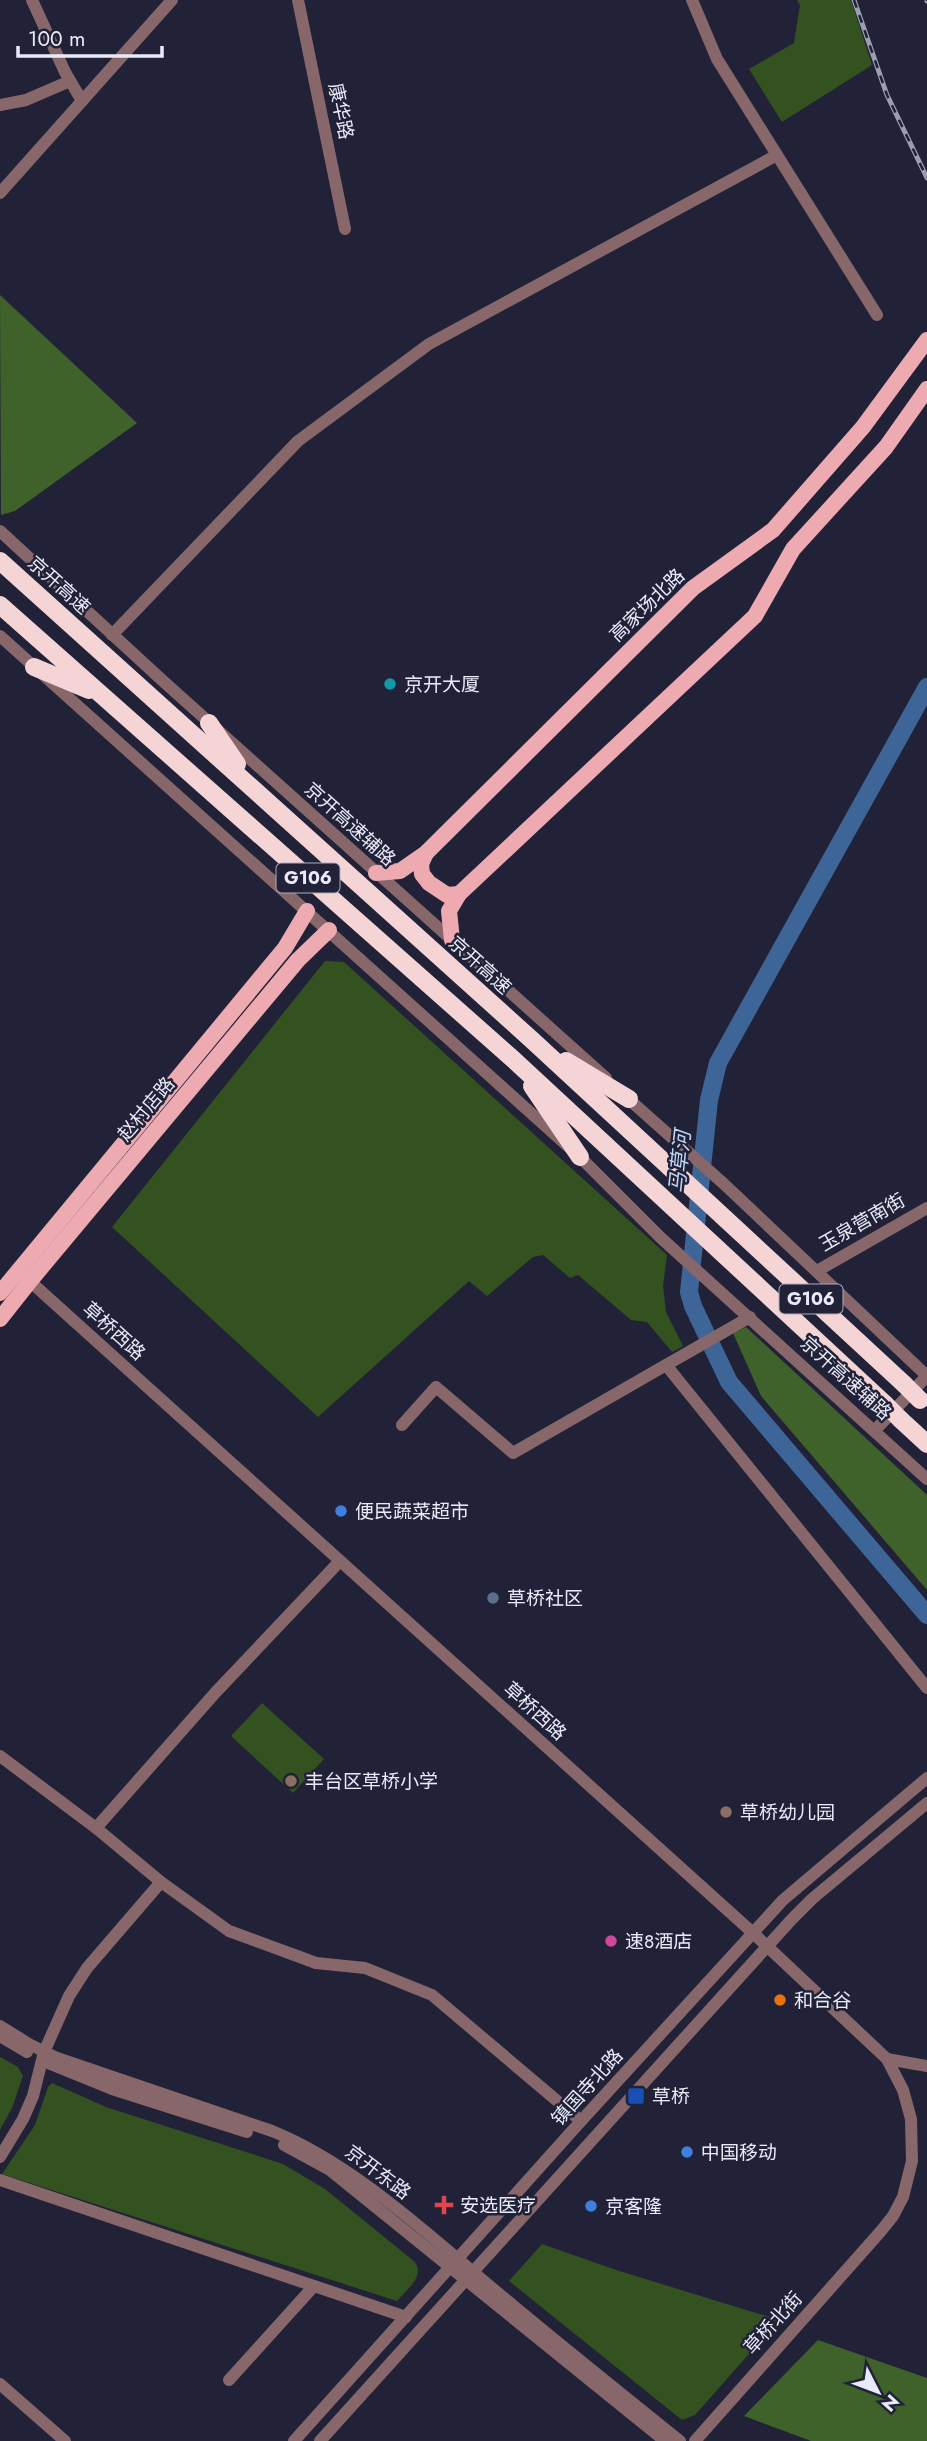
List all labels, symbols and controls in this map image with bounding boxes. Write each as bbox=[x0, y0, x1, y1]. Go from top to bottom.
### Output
scale bar bbox=[18, 14, 161, 58]
text: 100 m bbox=[28, 24, 85, 54]
street label: 康华路 bbox=[322, 80, 360, 142]
street label: 京开高速 bbox=[22, 550, 96, 620]
street label: 高家场北路 bbox=[603, 562, 691, 648]
place label: 京开大厦 bbox=[404, 671, 480, 698]
marker: 京开大厦 bbox=[382, 676, 398, 692]
street label: 京开高速辅路 bbox=[299, 776, 401, 872]
road number: G106 bbox=[276, 864, 340, 892]
street label: 京开高速 bbox=[443, 930, 517, 1000]
street label: 赵村店路 bbox=[111, 1071, 181, 1147]
water label: 马草河 bbox=[662, 1125, 699, 1195]
street label: 玉泉营南街 bbox=[814, 1187, 910, 1257]
road number: G106 bbox=[780, 1284, 842, 1314]
street label: 草桥西路 bbox=[77, 1296, 151, 1366]
street label: 京开高速辅路 bbox=[795, 1330, 897, 1426]
place label: 便民蔬菜超市 bbox=[355, 1498, 469, 1525]
marker: 便民蔬菜超市 bbox=[333, 1503, 349, 1519]
place label: 草桥社区 bbox=[507, 1585, 583, 1612]
marker: 草桥社区 bbox=[485, 1590, 501, 1606]
street label: 草桥西路 bbox=[498, 1676, 572, 1746]
place label: 丰台区草桥小学 bbox=[305, 1768, 438, 1795]
marker: 丰台区草桥小学 bbox=[283, 1773, 299, 1789]
place label: 草桥幼儿园 bbox=[740, 1799, 835, 1826]
marker: 草桥幼儿园 bbox=[718, 1804, 734, 1820]
place label: 速8酒店 bbox=[625, 1928, 692, 1955]
marker: 速8酒店 bbox=[603, 1933, 619, 1949]
place label: 和合谷 bbox=[794, 1987, 851, 2014]
marker: 和合谷 bbox=[772, 1992, 788, 2008]
street label: 镇国寺北路 bbox=[545, 2043, 629, 2131]
place label: 草桥 bbox=[652, 2083, 690, 2110]
marker: 草桥 bbox=[626, 2086, 646, 2106]
street label: 京开东路 bbox=[340, 2138, 416, 2206]
place label: 中国移动 bbox=[701, 2139, 777, 2166]
marker: 中国移动 bbox=[679, 2144, 695, 2160]
place label: 安选医疗 bbox=[460, 2192, 536, 2219]
place label: 京客隆 bbox=[605, 2193, 662, 2220]
marker: 安选医疗 bbox=[434, 2195, 454, 2215]
marker: 京客隆 bbox=[583, 2198, 599, 2214]
street label: 草桥北街 bbox=[738, 2286, 808, 2360]
north arrow bbox=[843, 2357, 913, 2427]
text: N bbox=[875, 2388, 905, 2418]

